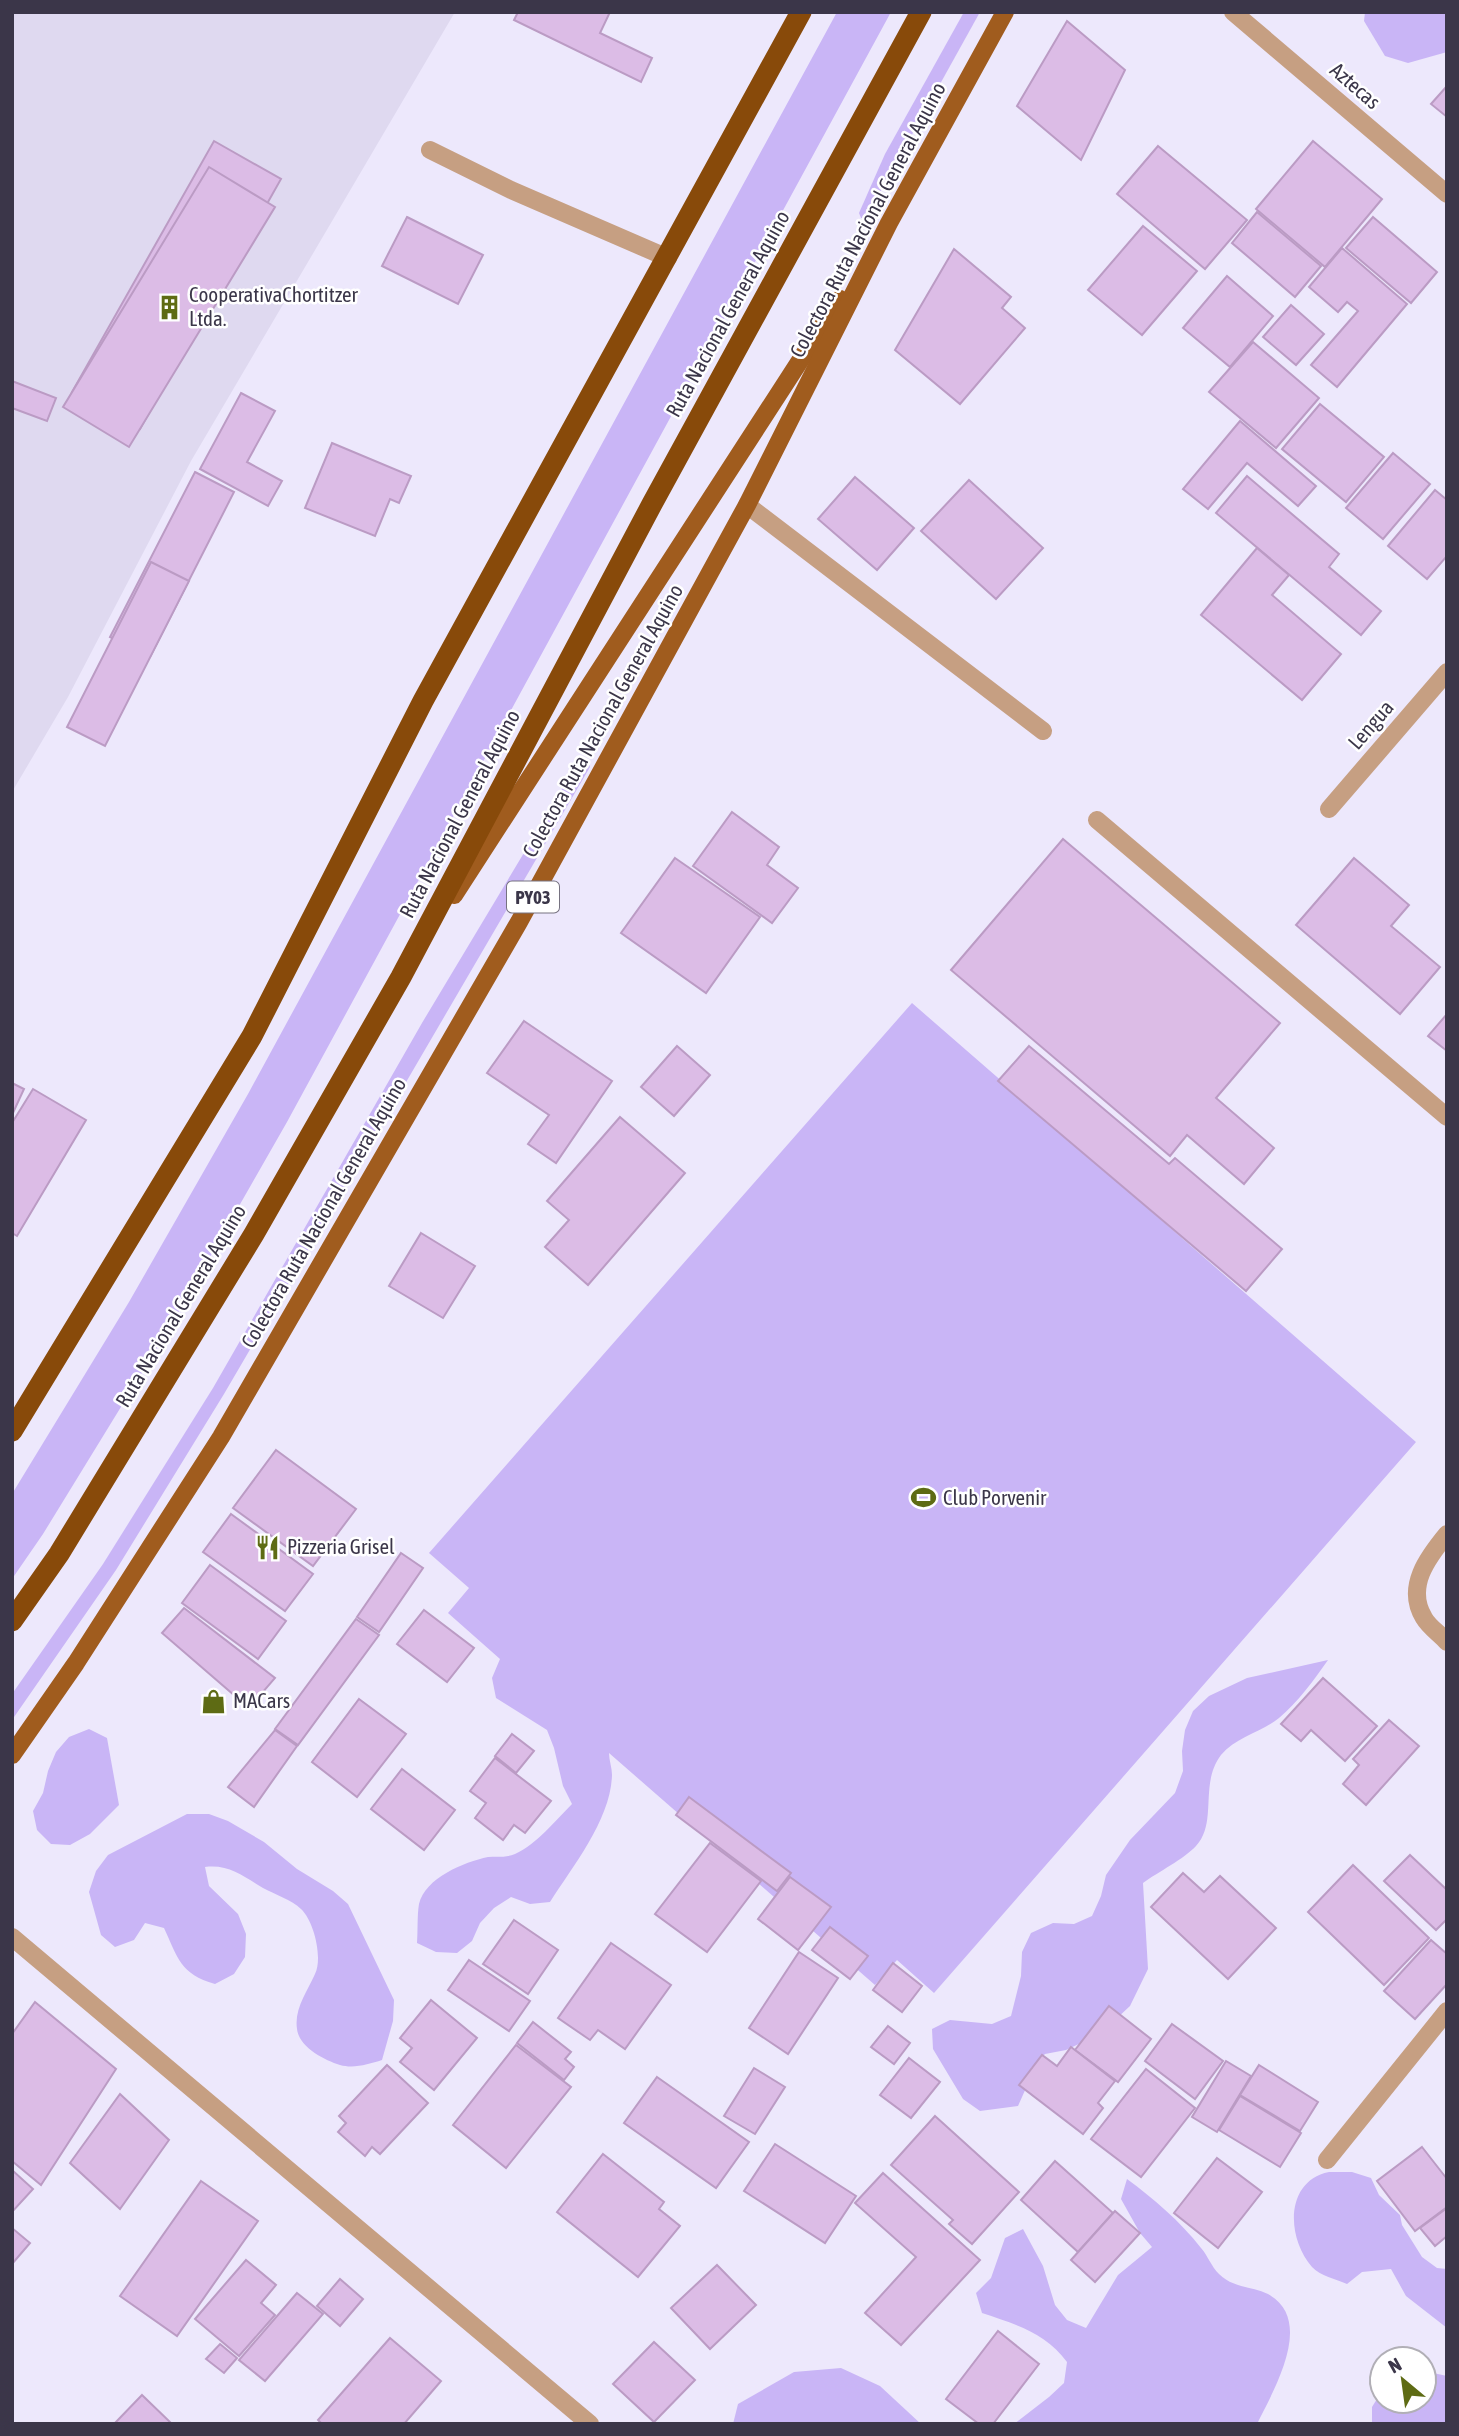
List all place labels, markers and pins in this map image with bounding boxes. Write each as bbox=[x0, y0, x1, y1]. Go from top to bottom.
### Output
place label: CooperativaChortitzer Ltda. bbox=[189, 282, 359, 330]
building icon: CooperativaChortitzer Ltda. bbox=[155, 293, 183, 321]
sports icon: Club Porvenir bbox=[909, 1484, 937, 1512]
place label: Club Porvenir bbox=[943, 1485, 1047, 1509]
restaurant icon: Pizzeria Grisel bbox=[253, 1533, 281, 1561]
place label: Pizzeria Grisel bbox=[287, 1534, 395, 1558]
shop icon: MACars bbox=[199, 1687, 227, 1715]
place label: MACars bbox=[233, 1688, 290, 1712]

